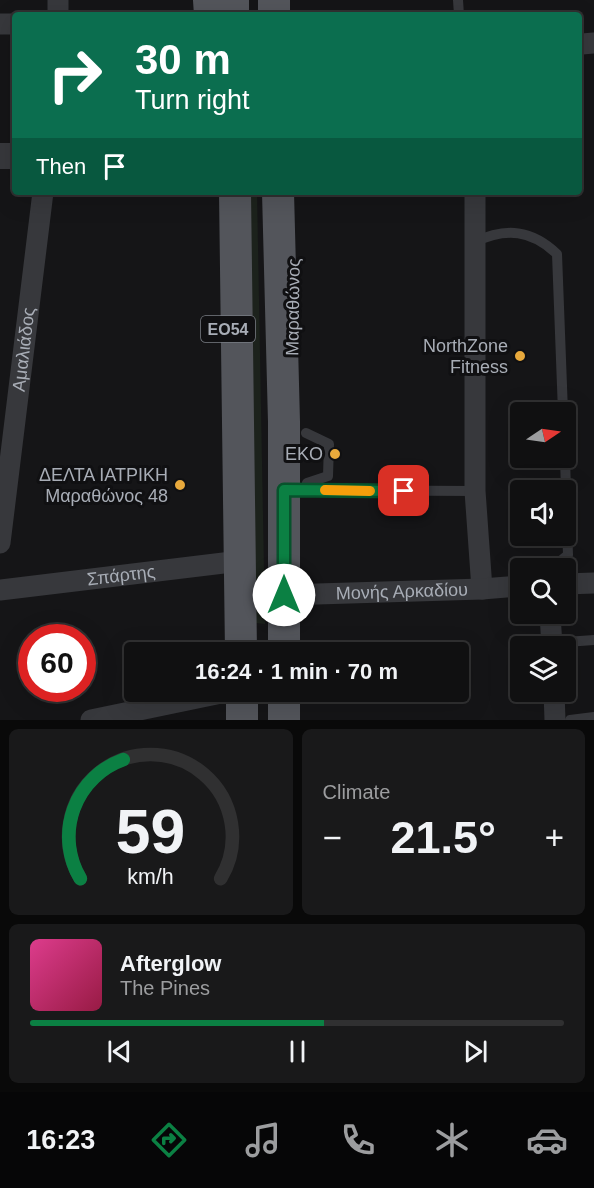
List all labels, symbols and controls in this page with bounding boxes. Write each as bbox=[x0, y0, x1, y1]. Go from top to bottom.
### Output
icon: right bbox=[36, 36, 114, 114]
text: 30 m bbox=[135, 36, 231, 83]
text: Turn right bbox=[135, 85, 250, 115]
icon: arrive bbox=[98, 150, 131, 183]
text: Then bbox=[36, 154, 86, 179]
street label: Μαραθώνος bbox=[282, 258, 304, 356]
street label: Αμαλιάδος bbox=[9, 306, 39, 393]
road number: ΕΟ54 bbox=[201, 316, 255, 342]
place label: NorthZone Fitness bbox=[423, 336, 508, 377]
marker: NorthZone Fitness bbox=[513, 349, 527, 363]
north arrow bbox=[510, 402, 576, 468]
map controls bbox=[510, 402, 576, 702]
place label: EKO bbox=[285, 444, 323, 464]
marker: EKO bbox=[328, 447, 342, 461]
place label: ΔΕΛΤΑ ΙΑΤΡΙΚΗ Μαραθώνος 48 bbox=[39, 465, 168, 506]
pin bbox=[378, 465, 429, 516]
icon: arrive bbox=[387, 474, 420, 507]
marker: ΔΕΛΤΑ ΙΑΤΡΙΚΗ Μαραθώνος 48 bbox=[173, 478, 187, 492]
button: sound bbox=[510, 480, 576, 546]
button: search bbox=[510, 558, 576, 624]
street label: Σπάρτης bbox=[86, 561, 157, 589]
position arrow bbox=[252, 563, 316, 627]
street label: Μονής Αρκαδίου bbox=[336, 579, 468, 603]
speed limit sign: 60 bbox=[18, 624, 96, 702]
button: layers bbox=[510, 636, 576, 702]
text: 16:24 · 1 min · 70 m bbox=[195, 659, 398, 684]
text: Climate bbox=[323, 781, 390, 803]
text: 59 bbox=[116, 797, 185, 866]
text: 21.5° bbox=[390, 812, 496, 863]
text: − bbox=[323, 819, 342, 856]
text: + bbox=[545, 819, 564, 856]
text: km/h bbox=[128, 865, 174, 889]
text: Afterglow bbox=[120, 951, 221, 976]
text: The Pines bbox=[120, 977, 210, 999]
icon: previous bbox=[103, 1035, 136, 1068]
icon: pause bbox=[281, 1035, 314, 1068]
icon: next bbox=[459, 1035, 492, 1068]
icon: directions bbox=[148, 1119, 190, 1161]
icon: music bbox=[242, 1119, 284, 1161]
icon: phone bbox=[337, 1119, 379, 1161]
icon: climate bbox=[431, 1119, 473, 1161]
icon: car bbox=[526, 1119, 568, 1161]
text: 16:23 bbox=[26, 1125, 95, 1155]

